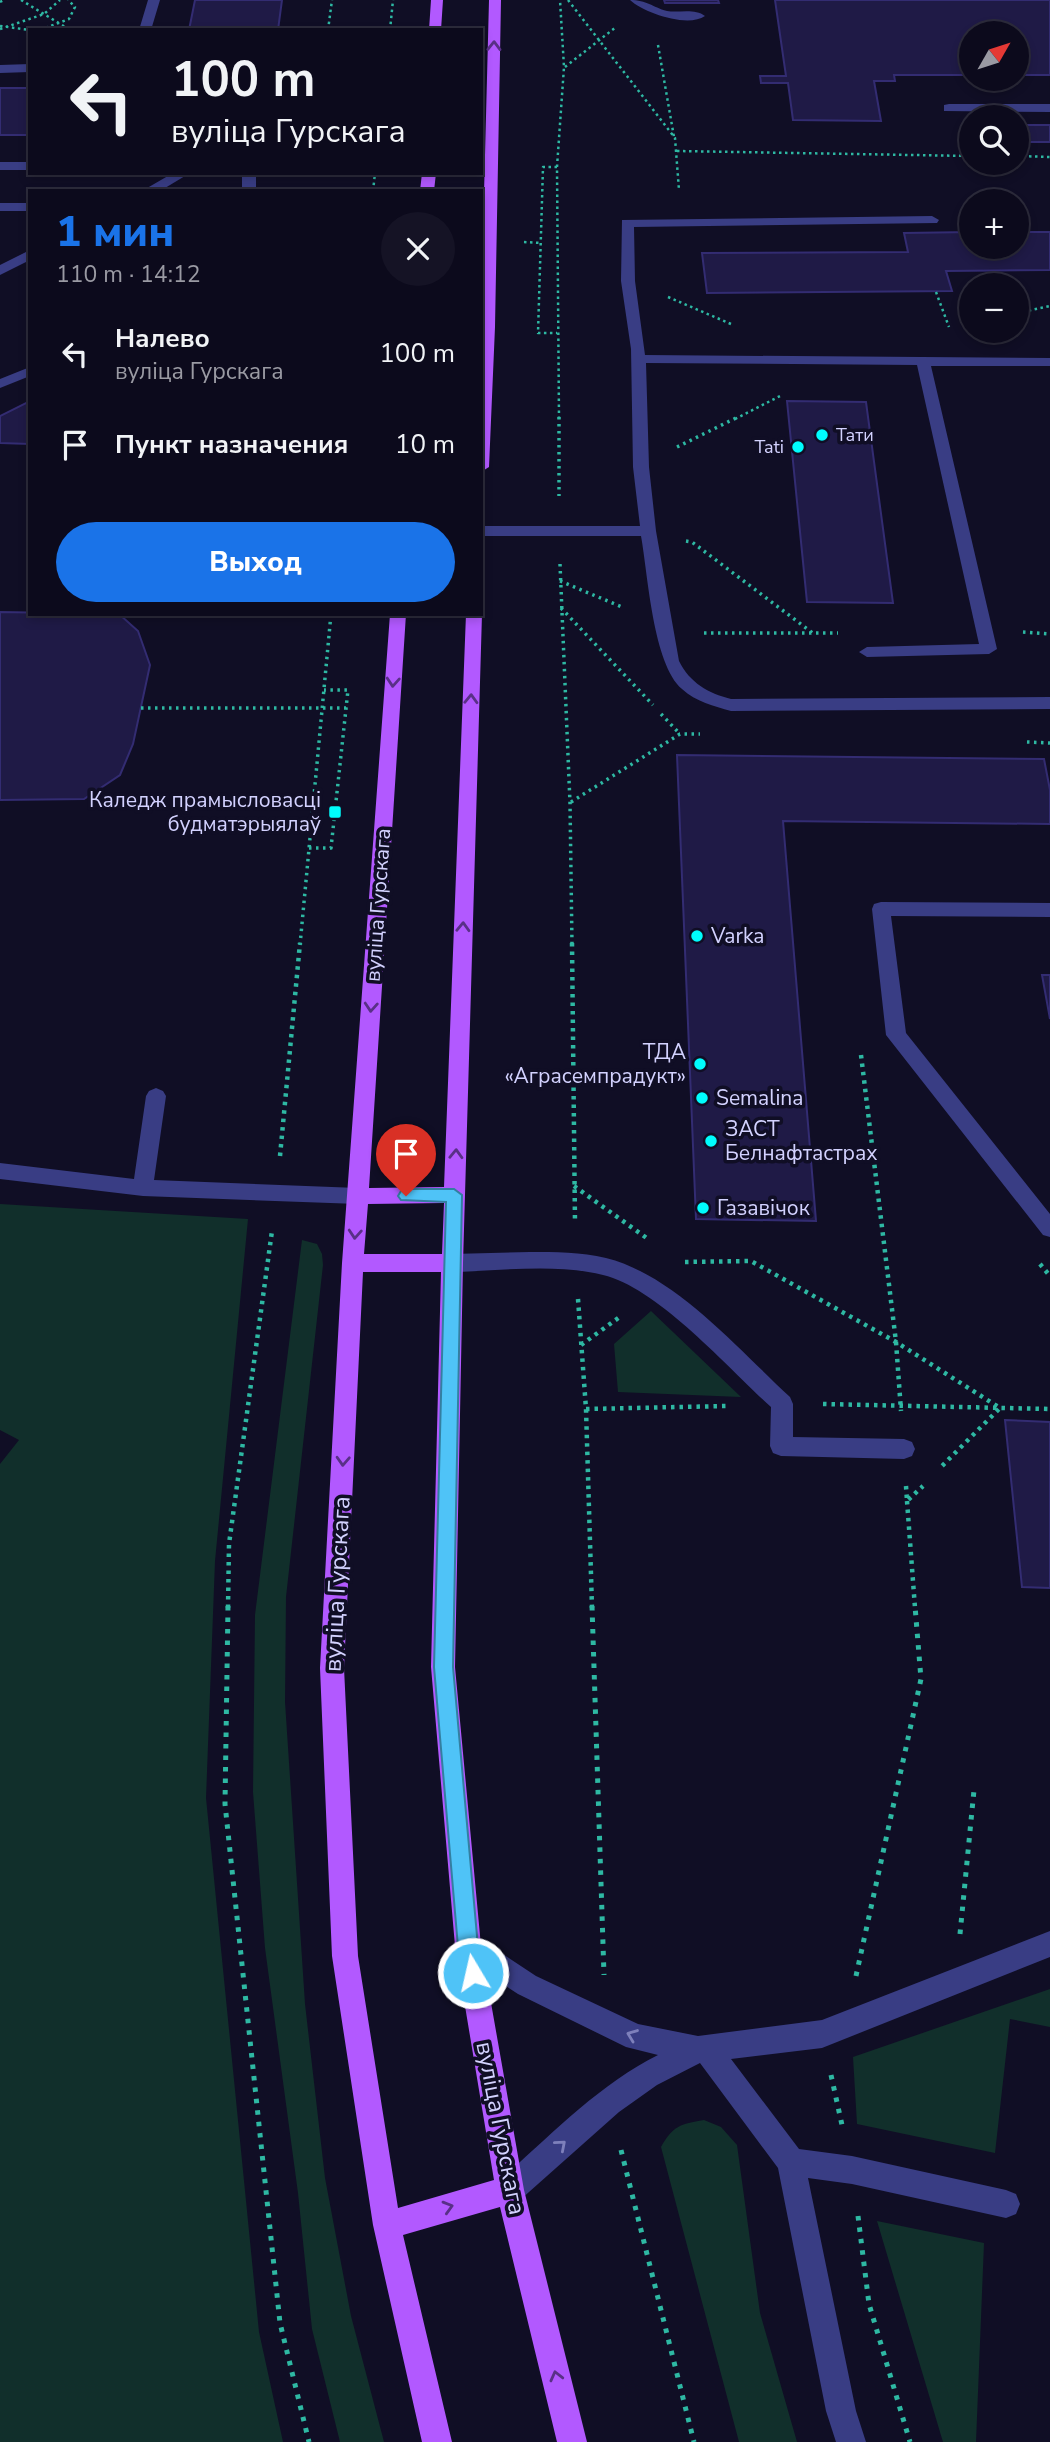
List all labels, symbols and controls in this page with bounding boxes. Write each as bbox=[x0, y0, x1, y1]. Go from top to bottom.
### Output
north arrow bbox=[959, 21, 1029, 91]
map controls bbox=[959, 21, 1029, 343]
one-way arrow bbox=[486, 41, 502, 51]
text: 100 m bbox=[171, 46, 315, 113]
icon: left bbox=[56, 56, 147, 147]
button: search bbox=[959, 105, 1029, 175]
text: вуліца Гурскага bbox=[171, 110, 406, 153]
button: + bbox=[959, 189, 1029, 259]
text: 1 мин bbox=[56, 204, 174, 261]
button: close bbox=[381, 212, 455, 286]
text: 110 m · 14:12 bbox=[56, 259, 201, 290]
button: − bbox=[959, 273, 1029, 343]
text: Налево bbox=[115, 321, 210, 356]
icon: left bbox=[56, 335, 94, 373]
text: 100 m bbox=[379, 336, 455, 371]
text: вуліца Гурскага bbox=[115, 356, 284, 387]
place label: Тати bbox=[836, 423, 874, 447]
icon: arrive bbox=[56, 426, 94, 464]
text: Пункт назначения bbox=[115, 427, 348, 462]
text: 10 m bbox=[395, 427, 455, 462]
marker: Тати bbox=[814, 427, 830, 443]
place label: Tati bbox=[755, 435, 784, 459]
marker: Tati bbox=[790, 439, 806, 455]
button: Выход bbox=[56, 522, 455, 602]
one-way arrow bbox=[386, 677, 401, 688]
one-way arrow bbox=[464, 694, 479, 705]
place label: Каледж прамысловасці будматэрыялаў bbox=[89, 786, 321, 838]
marker: Каледж прамысловасці будматэрыялаў bbox=[327, 804, 343, 820]
street label: вуліца Гурскага bbox=[359, 827, 397, 983]
one-way arrow bbox=[455, 921, 471, 931]
place label: Varka bbox=[710, 922, 764, 950]
marker: Varka bbox=[689, 928, 705, 944]
one-way arrow bbox=[364, 1002, 379, 1013]
place label: ТДА «Аграсемпрадукт» bbox=[504, 1038, 686, 1090]
marker: ТДА «Аграсемпрадукт» bbox=[692, 1056, 708, 1072]
place label: Semalina bbox=[716, 1084, 803, 1112]
marker: Semalina bbox=[694, 1090, 710, 1106]
place label: ЗАСТ Белнафтастрах bbox=[725, 1115, 878, 1167]
pin bbox=[376, 1124, 436, 1196]
marker: ЗАСТ Белнафтастрах bbox=[703, 1133, 719, 1149]
icon: arrive bbox=[387, 1135, 425, 1173]
one-way arrow bbox=[448, 1148, 463, 1159]
place label: Газавічок bbox=[717, 1194, 811, 1222]
marker: Газавічок bbox=[695, 1200, 711, 1216]
one-way arrow bbox=[348, 1229, 363, 1240]
one-way arrow bbox=[335, 1456, 350, 1467]
street label: вуліца Гурскага bbox=[316, 1495, 358, 1673]
position arrow bbox=[436, 1936, 510, 2010]
one-way arrow bbox=[627, 2029, 639, 2043]
street label: вуліца Гурскага bbox=[469, 2039, 533, 2217]
one-way arrow bbox=[553, 2140, 566, 2153]
one-way arrow bbox=[442, 2201, 454, 2216]
one-way arrow bbox=[550, 2370, 564, 2382]

